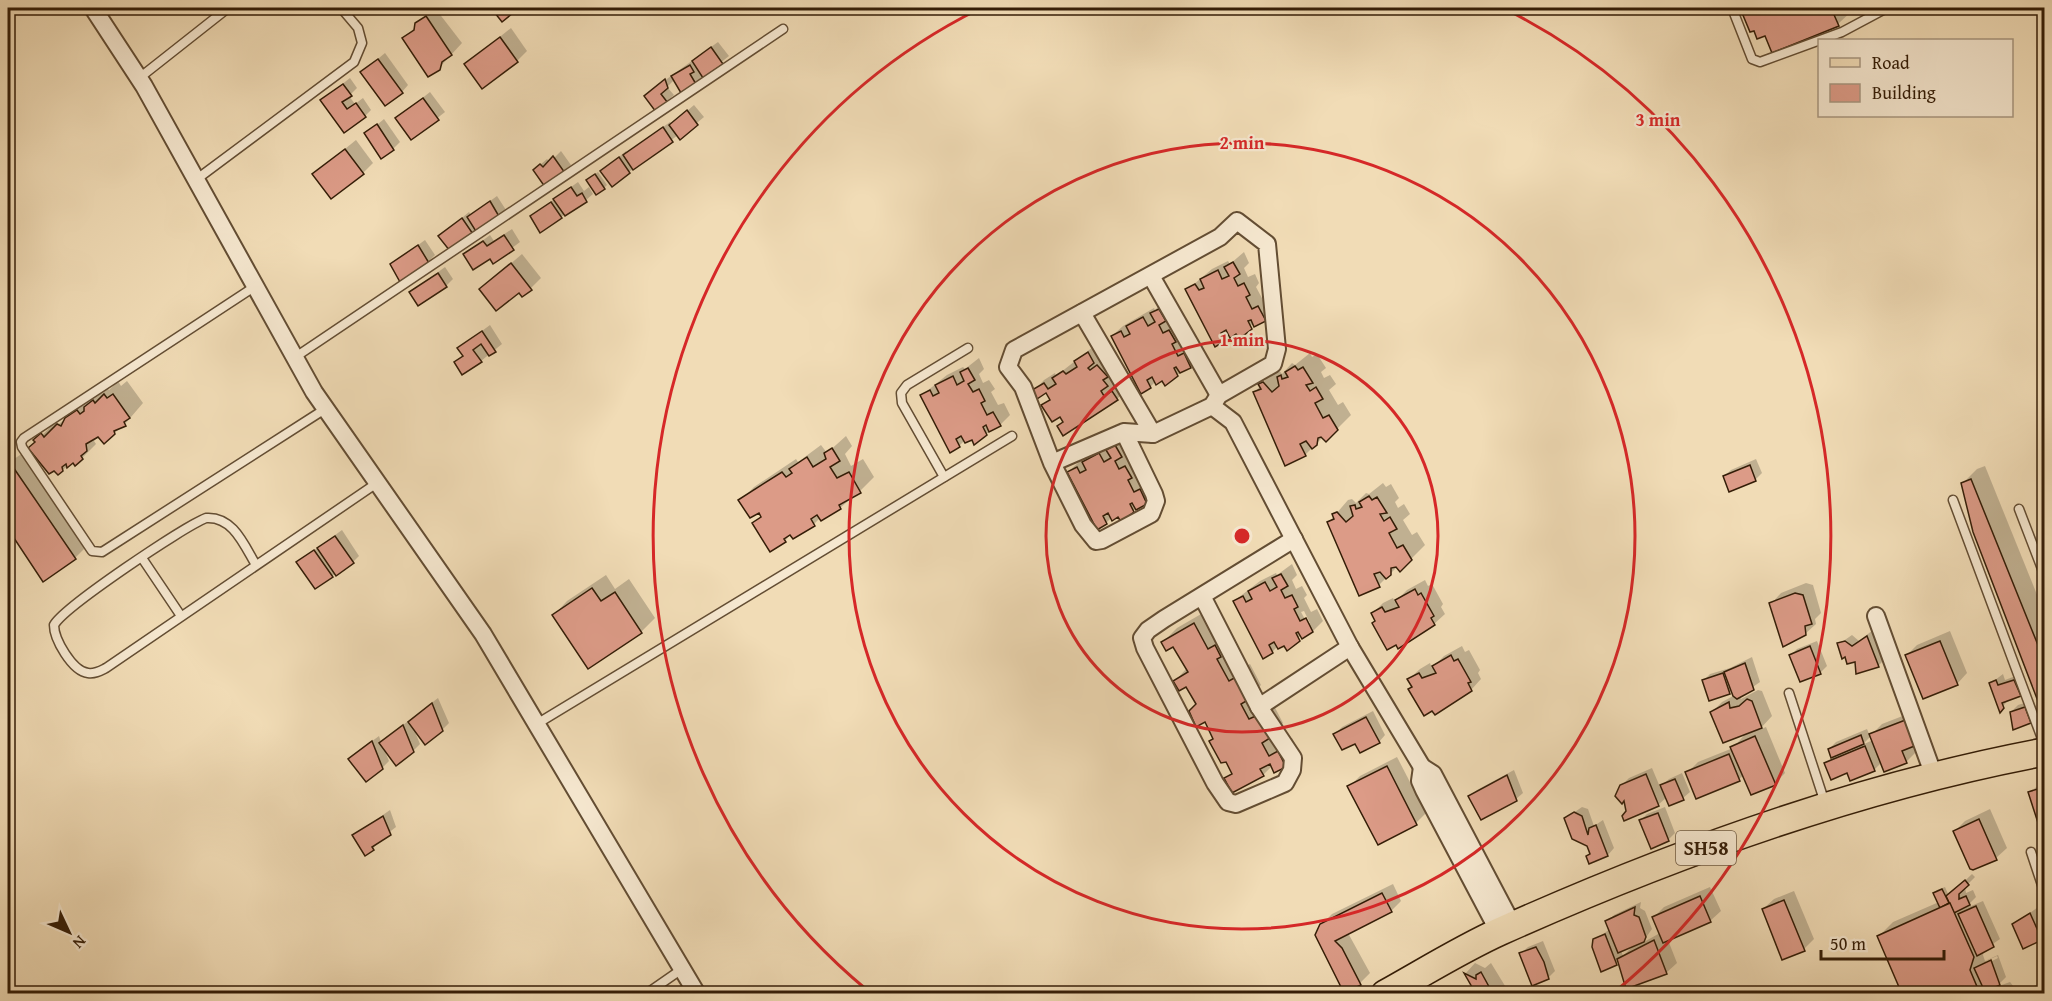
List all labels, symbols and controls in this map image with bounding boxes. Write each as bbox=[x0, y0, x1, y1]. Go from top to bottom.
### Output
legend bbox=[1818, 39, 2013, 117]
text: Road bbox=[1872, 49, 1910, 76]
text: Building bbox=[1872, 79, 1936, 106]
text: 3 min bbox=[1636, 106, 1681, 133]
text: 2 min bbox=[1220, 129, 1265, 156]
text: 1 min bbox=[1220, 326, 1265, 353]
centre of rings bbox=[1232, 526, 1252, 546]
road number: SH58 bbox=[1676, 831, 1736, 865]
north arrow bbox=[39, 902, 99, 962]
scale bar bbox=[1821, 923, 1944, 961]
text: N bbox=[67, 930, 92, 955]
text: 50 m bbox=[1830, 930, 1866, 957]

